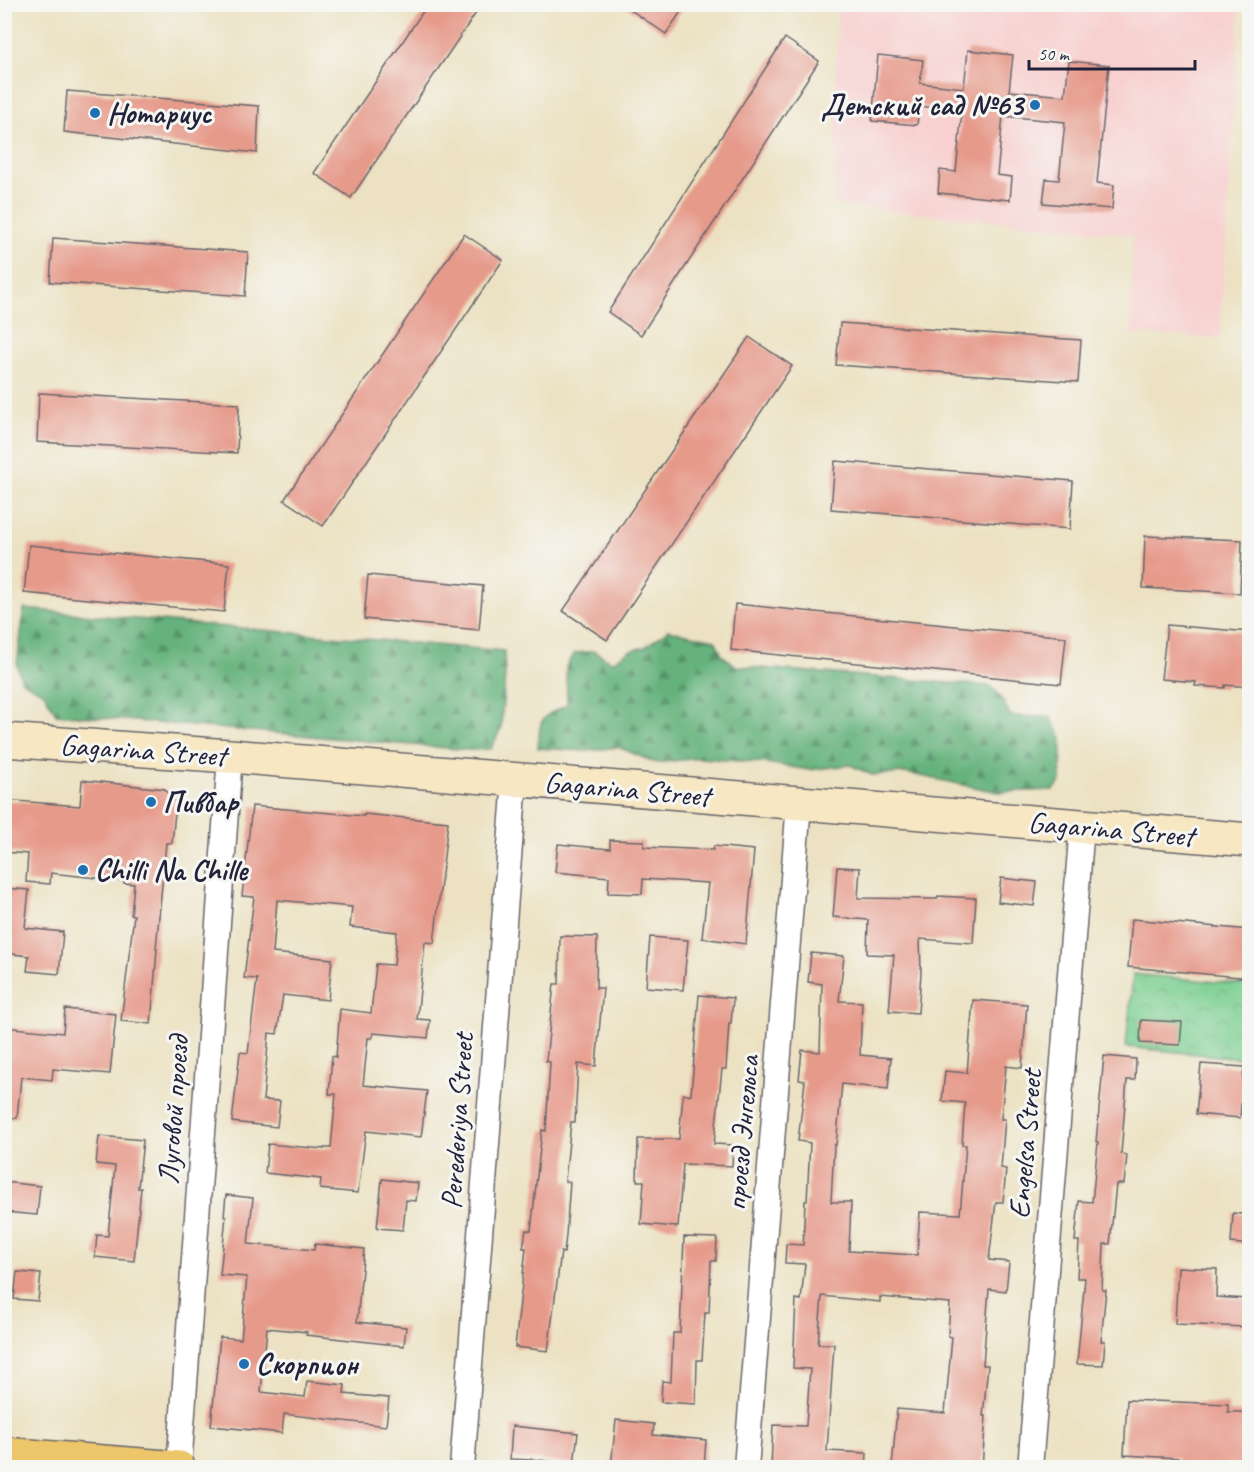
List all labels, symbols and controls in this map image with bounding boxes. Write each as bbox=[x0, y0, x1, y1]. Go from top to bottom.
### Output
scale bar bbox=[1029, 33, 1196, 71]
text: 50 m bbox=[1038, 43, 1071, 65]
place label: Детский сад №63 bbox=[821, 86, 1025, 124]
place label: Нотариус bbox=[107, 94, 212, 132]
marker: Детский сад №63 bbox=[1028, 98, 1042, 112]
marker: Нотариус bbox=[88, 106, 102, 120]
street label: Gagarina Street bbox=[59, 725, 231, 775]
street label: Gagarina Street bbox=[543, 763, 715, 816]
place label: Пивбар bbox=[163, 783, 241, 821]
marker: Пивбар bbox=[144, 795, 158, 809]
street label: Gagarina Street bbox=[1027, 803, 1199, 856]
place label: Chilli Na Chille bbox=[95, 851, 249, 889]
marker: Chilli Na Chille bbox=[76, 863, 90, 877]
street label: Perederiya Street bbox=[432, 1029, 482, 1210]
street label: Луговой проезд bbox=[149, 1032, 197, 1186]
street label: проезд Энгельса bbox=[716, 1052, 768, 1212]
street label: Engelsa Street bbox=[1000, 1065, 1051, 1220]
place label: Скорпион bbox=[256, 1345, 360, 1383]
marker: Скорпион bbox=[237, 1357, 251, 1371]

